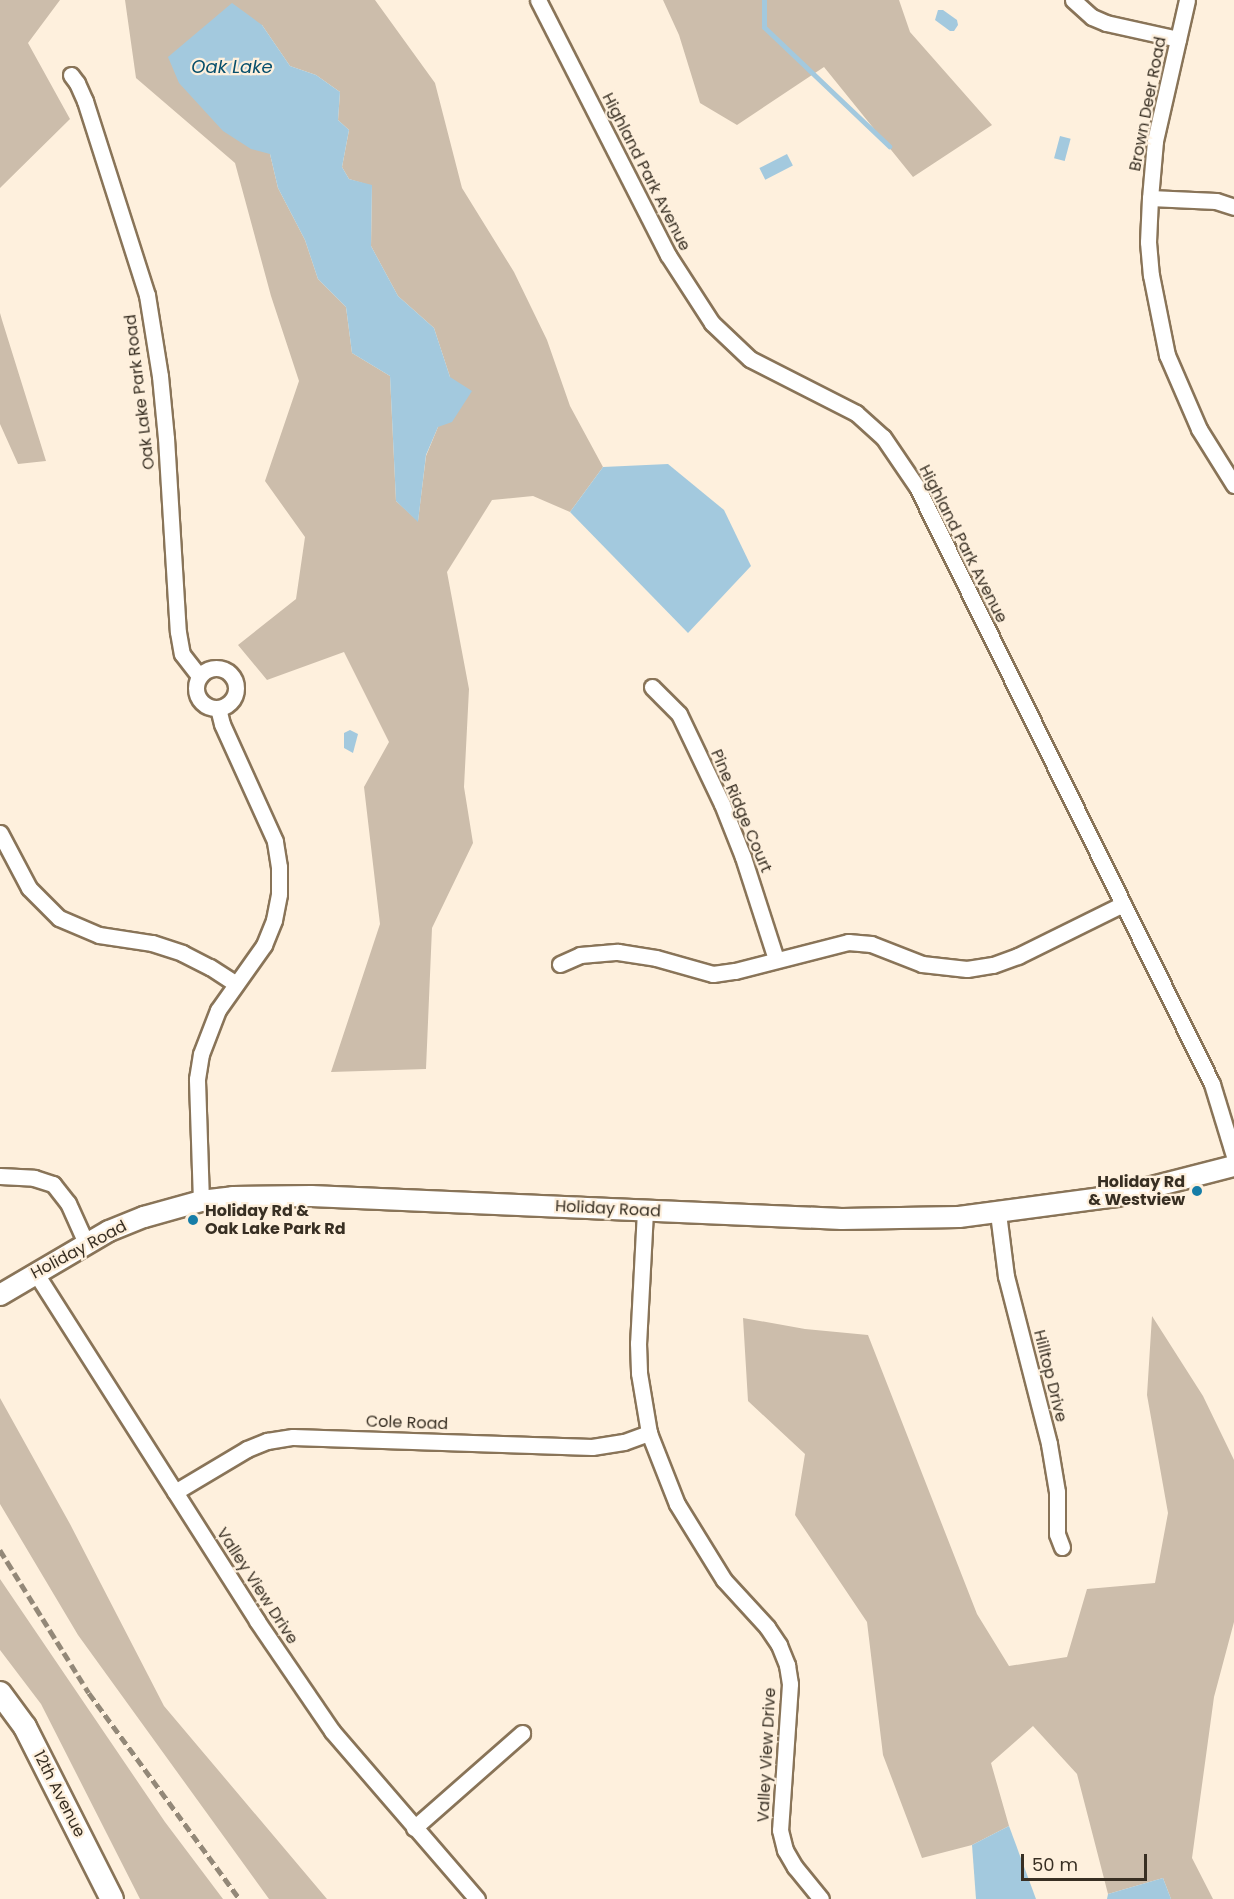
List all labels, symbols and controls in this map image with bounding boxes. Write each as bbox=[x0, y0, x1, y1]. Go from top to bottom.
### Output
street label: Brown Deer Road bbox=[1126, 35, 1170, 173]
water label: Oak Lake bbox=[191, 56, 273, 78]
street label: Highland Park Avenue bbox=[598, 90, 694, 254]
street label: Oak Lake Park Road bbox=[121, 313, 159, 471]
street label: Highland Park Avenue bbox=[915, 462, 1011, 626]
street label: Pine Ridge Court bbox=[706, 747, 776, 875]
place label: Holiday Rd & Westview bbox=[1088, 1172, 1185, 1210]
marker: Holiday Rd & Westview bbox=[1190, 1184, 1204, 1198]
street label: Holiday Road bbox=[555, 1197, 661, 1221]
place label: Holiday Rd & Oak Lake Park Rd bbox=[205, 1201, 346, 1239]
marker: Holiday Rd & Oak Lake Park Rd bbox=[186, 1213, 200, 1227]
street label: Holiday Road bbox=[28, 1217, 130, 1283]
street label: Hilltop Drive bbox=[1029, 1328, 1071, 1424]
street label: Cole Road bbox=[366, 1412, 448, 1434]
street label: Valley View Drive bbox=[212, 1524, 302, 1648]
street label: Valley View Drive bbox=[754, 1687, 780, 1823]
street label: 12th Avenue bbox=[29, 1747, 89, 1841]
scale bar bbox=[1024, 1842, 1150, 1880]
text: 50 m bbox=[1032, 1852, 1078, 1877]

